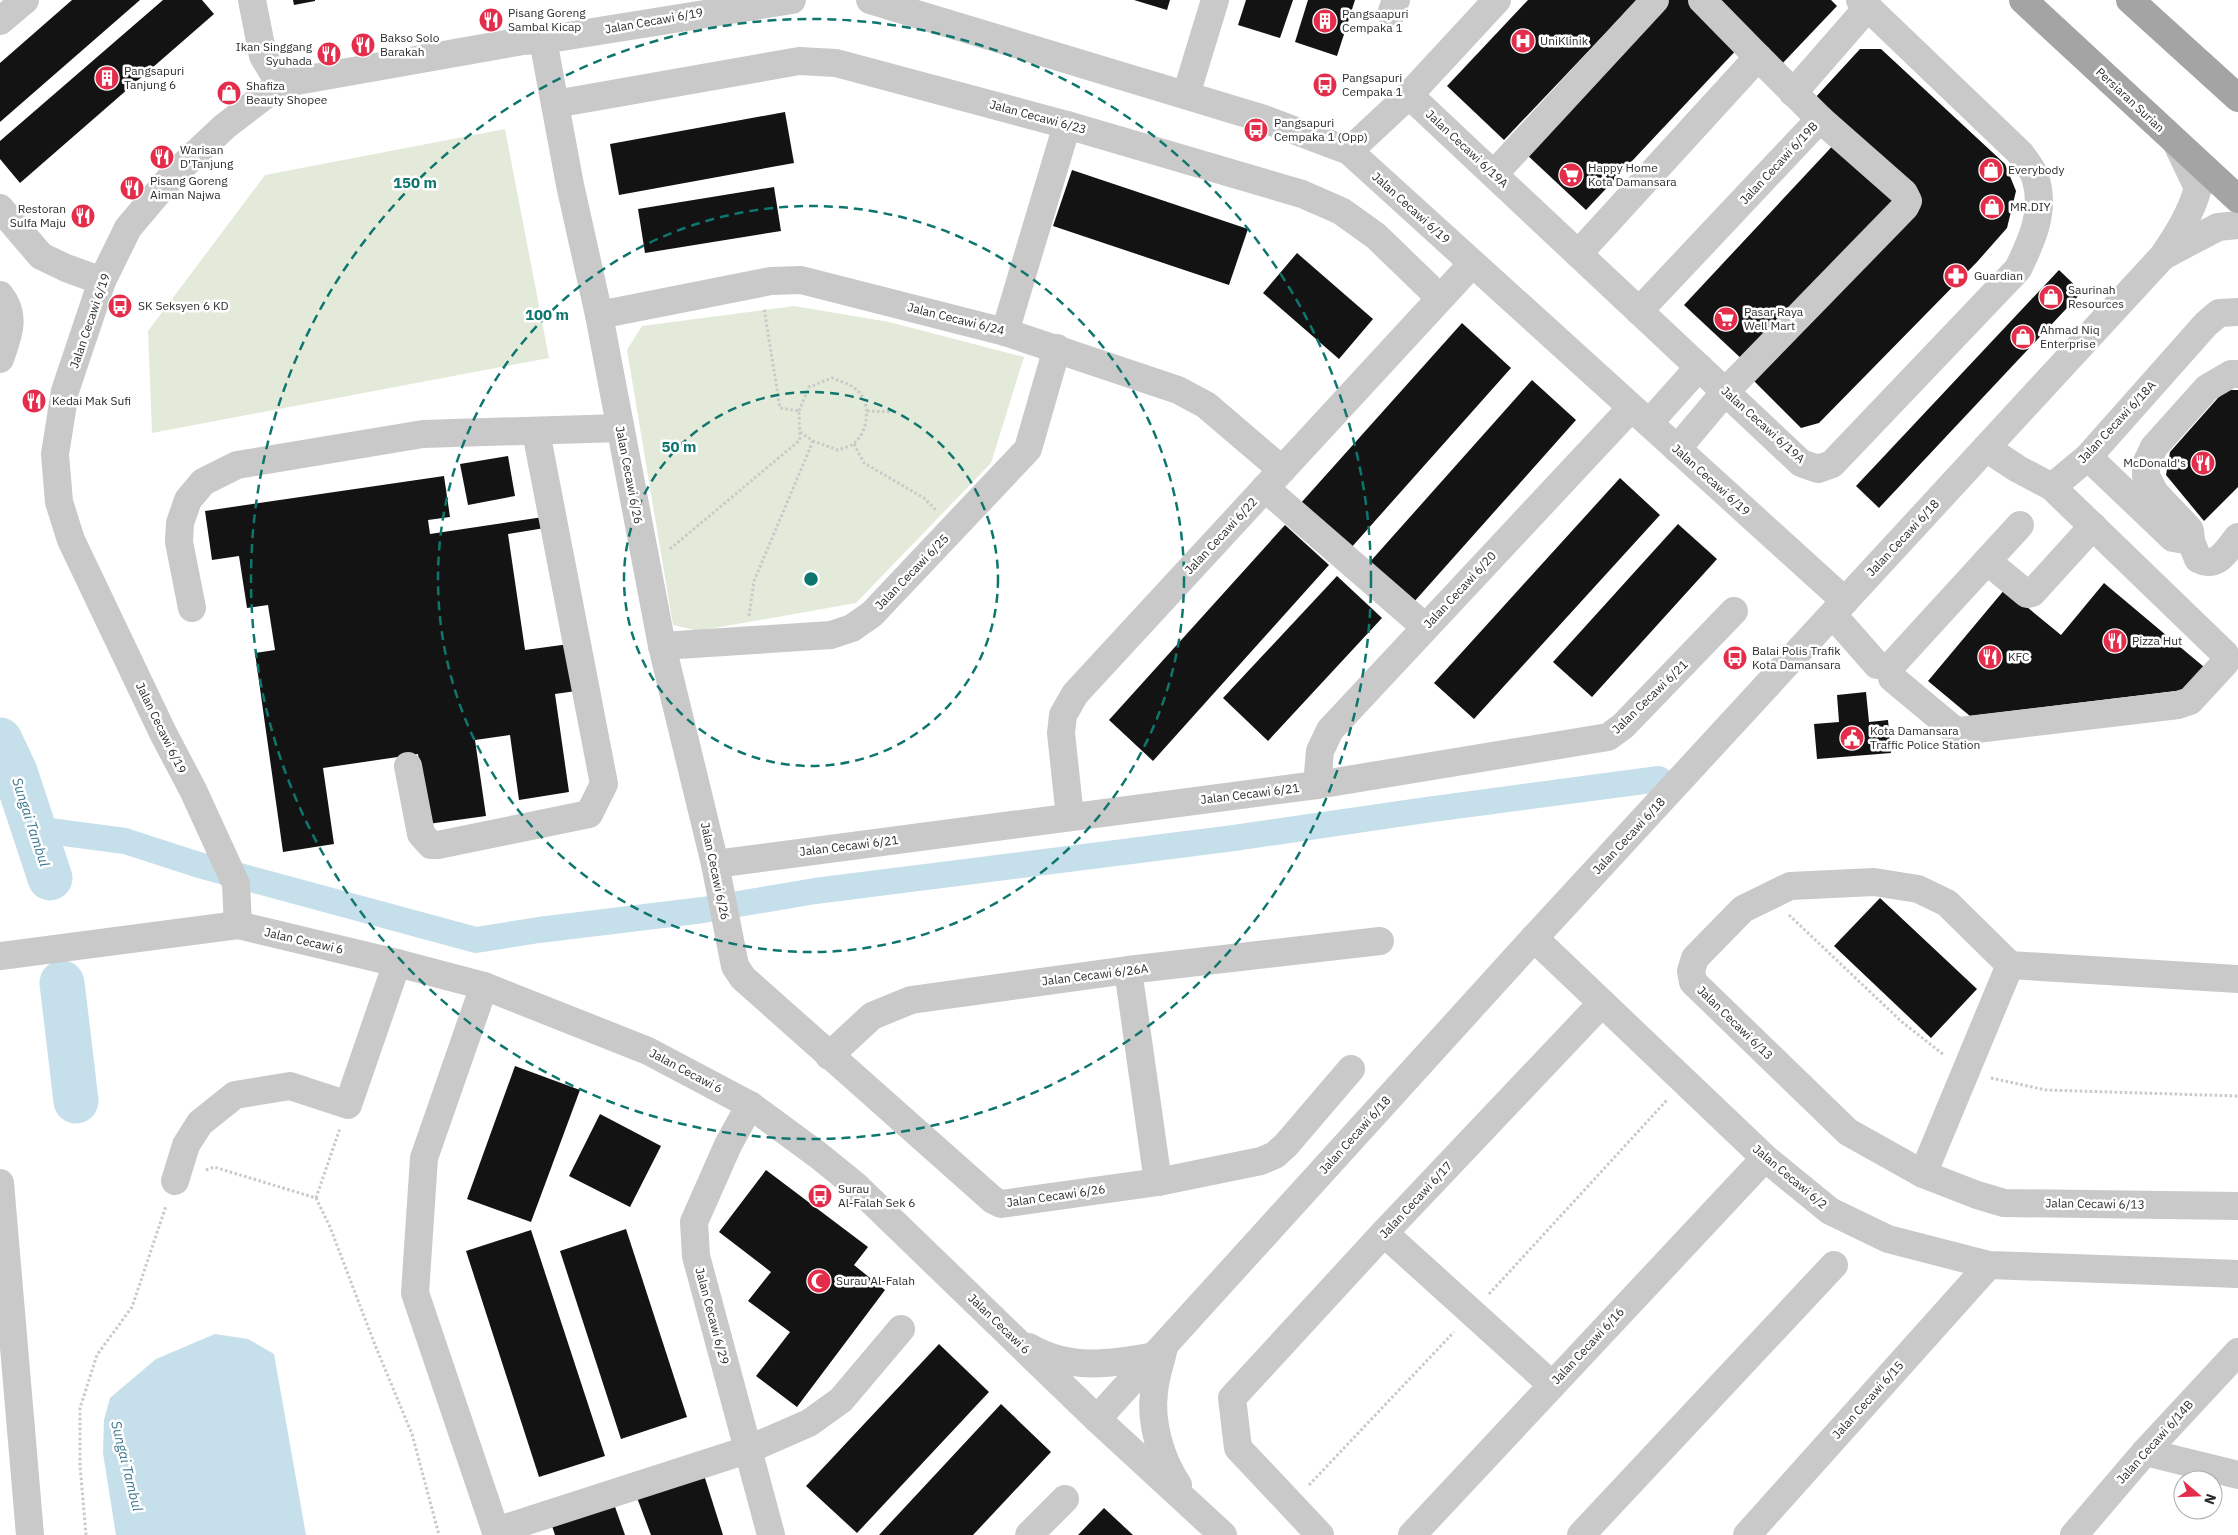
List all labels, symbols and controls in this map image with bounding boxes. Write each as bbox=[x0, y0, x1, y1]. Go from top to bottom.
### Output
street label: Jalan Cecawi 6/19 bbox=[604, 4, 704, 37]
place label: Pisang Goreng Sambal Kicap bbox=[508, 5, 586, 34]
place label: Pangsaapuri Cempaka 1 bbox=[1342, 6, 1409, 35]
restaurant icon: Pisang Goreng Sambal Kicap bbox=[478, 7, 504, 33]
building icon: Pangsaapuri Cempaka 1 bbox=[1312, 8, 1338, 34]
hospital icon: UniKlinik bbox=[1510, 28, 1536, 54]
place label: Bakso Solo Barakah bbox=[380, 30, 440, 59]
restaurant icon: Bakso Solo Barakah bbox=[350, 32, 376, 58]
place label: UniKlinik bbox=[1540, 33, 1589, 48]
place label: Ikan Singgang Syuhada bbox=[236, 39, 313, 68]
restaurant icon: Ikan Singgang Syuhada bbox=[316, 41, 342, 67]
place label: Pangsapuri Tanjung 6 bbox=[124, 63, 184, 92]
street label: Persiaran Surian bbox=[2093, 64, 2168, 135]
building icon: Pangsapuri Tanjung 6 bbox=[94, 65, 120, 91]
place label: Pangsapuri Cempaka 1 bbox=[1342, 70, 1403, 99]
bus stop icon: Pangsapuri Cempaka 1 bbox=[1312, 72, 1338, 98]
place label: Shafiza Beauty Shopee bbox=[246, 78, 328, 107]
shop icon: Shafiza Beauty Shopee bbox=[216, 80, 242, 106]
street label: Jalan Cecawi 6/23 bbox=[988, 96, 1088, 137]
street label: Jalan Cecawi 6/19A bbox=[1423, 107, 1512, 191]
place label: Pangsapuri Cempaka 1 (Opp) bbox=[1274, 115, 1368, 144]
bus stop icon: Pangsapuri Cempaka 1 (Opp) bbox=[1243, 117, 1269, 143]
street label: Jalan Cecawi 6/19B bbox=[1737, 118, 1821, 207]
place label: Warisan D'Tanjung bbox=[180, 142, 234, 171]
restaurant icon: Warisan D'Tanjung bbox=[149, 144, 175, 170]
shop icon: Everybody bbox=[1978, 157, 2004, 183]
place label: Happy Home Kota Damansara bbox=[1588, 160, 1677, 189]
supermarket icon: Happy Home Kota Damansara bbox=[1558, 162, 1584, 188]
place label: Everybody bbox=[2008, 162, 2065, 177]
street label: Jalan Cecawi 6/19 bbox=[1369, 169, 1453, 247]
place label: Pisang Goreng Aiman Najwa bbox=[150, 173, 228, 202]
text: 150 m bbox=[393, 173, 437, 192]
restaurant icon: Pisang Goreng Aiman Najwa bbox=[119, 175, 145, 201]
shop icon: MR.DIY bbox=[1979, 194, 2005, 220]
place label: MR.DIY bbox=[2010, 199, 2051, 214]
place label: Restoran Sulfa Maju bbox=[10, 201, 66, 230]
restaurant icon: Restoran Sulfa Maju bbox=[70, 203, 96, 229]
pharmacy icon: Guardian bbox=[1943, 263, 1969, 289]
place label: Guardian bbox=[1974, 268, 2023, 283]
street label: Jalan Cecawi 6/19 bbox=[66, 271, 113, 370]
place label: Saurinah Resources bbox=[2068, 282, 2124, 311]
shop icon: Saurinah Resources bbox=[2038, 284, 2064, 310]
bus stop icon: SK Seksyen 6 KD bbox=[107, 293, 133, 319]
place label: SK Seksyen 6 KD bbox=[138, 298, 229, 313]
street label: Jalan Cecawi 6/24 bbox=[906, 299, 1006, 338]
place label: Pasar Raya Well Mart bbox=[1744, 304, 1804, 333]
text: 100 m bbox=[525, 305, 569, 324]
supermarket icon: Pasar Raya Well Mart bbox=[1713, 306, 1739, 332]
place label: Ahmad Niq Enterprise bbox=[2040, 322, 2100, 351]
shop icon: Ahmad Niq Enterprise bbox=[2010, 324, 2036, 350]
street label: Jalan Cecawi 6/18A bbox=[2075, 377, 2159, 466]
street label: Jalan Cecawi 6/19A bbox=[1718, 383, 1808, 466]
restaurant icon: Kedai Mak Sufi bbox=[21, 388, 47, 414]
place label: Kedai Mak Sufi bbox=[52, 393, 131, 408]
street label: Jalan Cecawi 6/26 bbox=[613, 425, 646, 525]
text: 50 m bbox=[662, 437, 696, 456]
street label: Jalan Cecawi 6/19 bbox=[1669, 441, 1753, 519]
restaurant icon: McDonald's bbox=[2190, 450, 2216, 476]
place label: McDonald's bbox=[2123, 455, 2186, 470]
street label: Jalan Cecawi 6/22 bbox=[1181, 494, 1260, 577]
street label: Jalan Cecawi 6/18 bbox=[1863, 496, 1942, 579]
street label: Jalan Cecawi 6/25 bbox=[872, 531, 952, 613]
street label: Jalan Cecawi 6/20 bbox=[1420, 548, 1499, 631]
centre of rings bbox=[802, 570, 820, 588]
restaurant icon: Pizza Hut bbox=[2102, 628, 2128, 654]
place label: Pizza Hut bbox=[2132, 633, 2182, 648]
place label: Balai Polis Trafik Kota Damansara bbox=[1752, 643, 1841, 672]
restaurant icon: KFC bbox=[1977, 644, 2003, 670]
bus stop icon: Balai Polis Trafik Kota Damansara bbox=[1722, 645, 1748, 671]
place label: KFC bbox=[2008, 649, 2030, 664]
street label: Jalan Cecawi 6/21 bbox=[1609, 657, 1691, 737]
street label: Jalan Cecawi 6/19 bbox=[133, 680, 190, 776]
place label: Kota Damansara Traffic Police Station bbox=[1870, 723, 1980, 752]
public building icon: Kota Damansara Traffic Police Station bbox=[1839, 725, 1865, 751]
water label: Sungai Tambul bbox=[8, 775, 54, 869]
street label: Jalan Cecawi 6/21 bbox=[1200, 780, 1300, 807]
street label: Jalan Cecawi 6/18 bbox=[1589, 794, 1668, 877]
street label: Jalan Cecawi 6/26 bbox=[698, 821, 733, 921]
street label: Jalan Cecawi 6/21 bbox=[799, 832, 899, 859]
street label: Jalan Cecawi 6 bbox=[263, 924, 345, 957]
street label: Jalan Cecawi 6/26A bbox=[1041, 960, 1149, 988]
street label: Jalan Cecawi 6/13 bbox=[1694, 983, 1776, 1063]
street label: Jalan Cecawi 6 bbox=[647, 1045, 725, 1096]
street label: Jalan Cecawi 6/18 bbox=[1316, 1093, 1394, 1177]
street label: Jalan Cecawi 6/2 bbox=[1750, 1141, 1831, 1212]
street label: Jalan Cecawi 6/17 bbox=[1376, 1158, 1455, 1241]
place label: Surau Al-Falah Sek 6 bbox=[838, 1181, 916, 1210]
street label: Jalan Cecawi 6/26 bbox=[1006, 1181, 1106, 1210]
bus stop icon: Surau Al-Falah Sek 6 bbox=[807, 1183, 833, 1209]
street label: Jalan Cecawi 6/13 bbox=[2045, 1195, 2145, 1212]
street label: Jalan Cecawi 6/29 bbox=[692, 1266, 733, 1366]
mosque icon: Surau Al-Falah bbox=[806, 1268, 832, 1294]
place label: Surau Al-Falah bbox=[836, 1273, 915, 1288]
street label: Jalan Cecawi 6 bbox=[965, 1290, 1034, 1357]
street label: Jalan Cecawi 6/16 bbox=[1548, 1304, 1627, 1387]
street label: Jalan Cecawi 6/15 bbox=[1829, 1358, 1907, 1442]
street label: Jalan Cecawi 6/14B bbox=[2113, 1397, 2196, 1487]
water label: Sungai Tambul bbox=[107, 1419, 147, 1513]
north arrow bbox=[2173, 1470, 2223, 1520]
text: N bbox=[2200, 1492, 2220, 1507]

